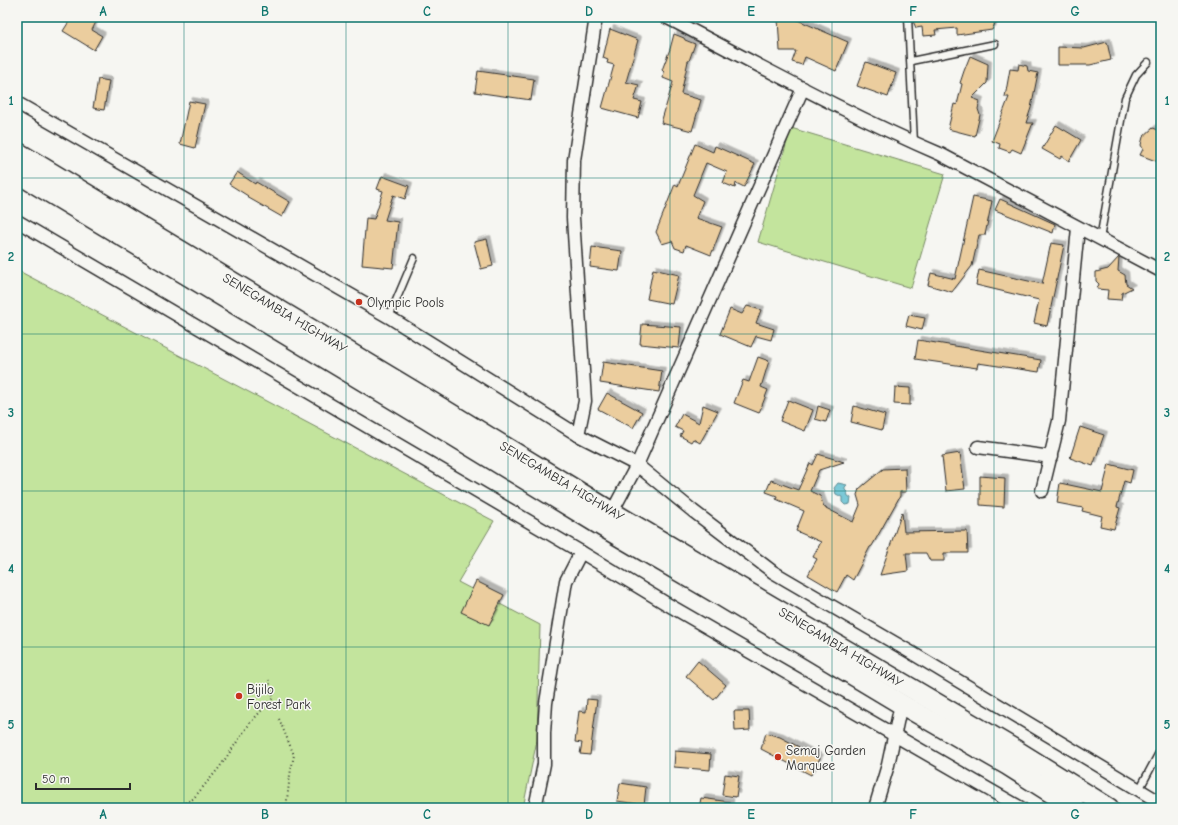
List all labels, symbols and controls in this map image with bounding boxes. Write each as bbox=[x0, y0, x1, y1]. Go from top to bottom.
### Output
text: A bbox=[99, 4, 107, 19]
text: B bbox=[261, 4, 269, 19]
text: C bbox=[423, 4, 431, 19]
text: D bbox=[585, 4, 593, 19]
text: E bbox=[747, 4, 755, 19]
text: F bbox=[909, 4, 917, 19]
text: G bbox=[1070, 4, 1080, 19]
text: 1 bbox=[8, 93, 14, 108]
text: 1 bbox=[1164, 93, 1170, 108]
text: 2 bbox=[8, 249, 14, 264]
text: 2 bbox=[1164, 249, 1170, 264]
street label: SENEGAMBIA HIGHWAY bbox=[220, 270, 350, 356]
place label: Olympic Pools bbox=[367, 295, 444, 310]
marker: Olympic Pools bbox=[354, 297, 364, 307]
text: 3 bbox=[8, 405, 14, 420]
text: 3 bbox=[1164, 405, 1170, 420]
street label: SENEGAMBIA HIGHWAY bbox=[497, 438, 627, 524]
text: 4 bbox=[8, 561, 14, 576]
text: 4 bbox=[1164, 561, 1170, 576]
street label: SENEGAMBIA HIGHWAY bbox=[776, 604, 906, 690]
place label: Bijilo Forest Park bbox=[247, 682, 311, 712]
marker: Bijilo Forest Park bbox=[234, 691, 244, 701]
text: 5 bbox=[8, 717, 15, 732]
text: 5 bbox=[1164, 717, 1171, 732]
place label: Semaj Garden Marquee bbox=[786, 743, 866, 773]
marker: Semaj Garden Marquee bbox=[773, 752, 783, 762]
scale bar bbox=[36, 765, 130, 791]
text: 50 m bbox=[42, 772, 70, 786]
text: A bbox=[99, 807, 107, 822]
text: B bbox=[261, 807, 269, 822]
text: C bbox=[423, 807, 431, 822]
text: D bbox=[585, 807, 593, 822]
text: E bbox=[747, 807, 755, 822]
text: F bbox=[909, 807, 917, 822]
text: G bbox=[1070, 807, 1080, 822]

